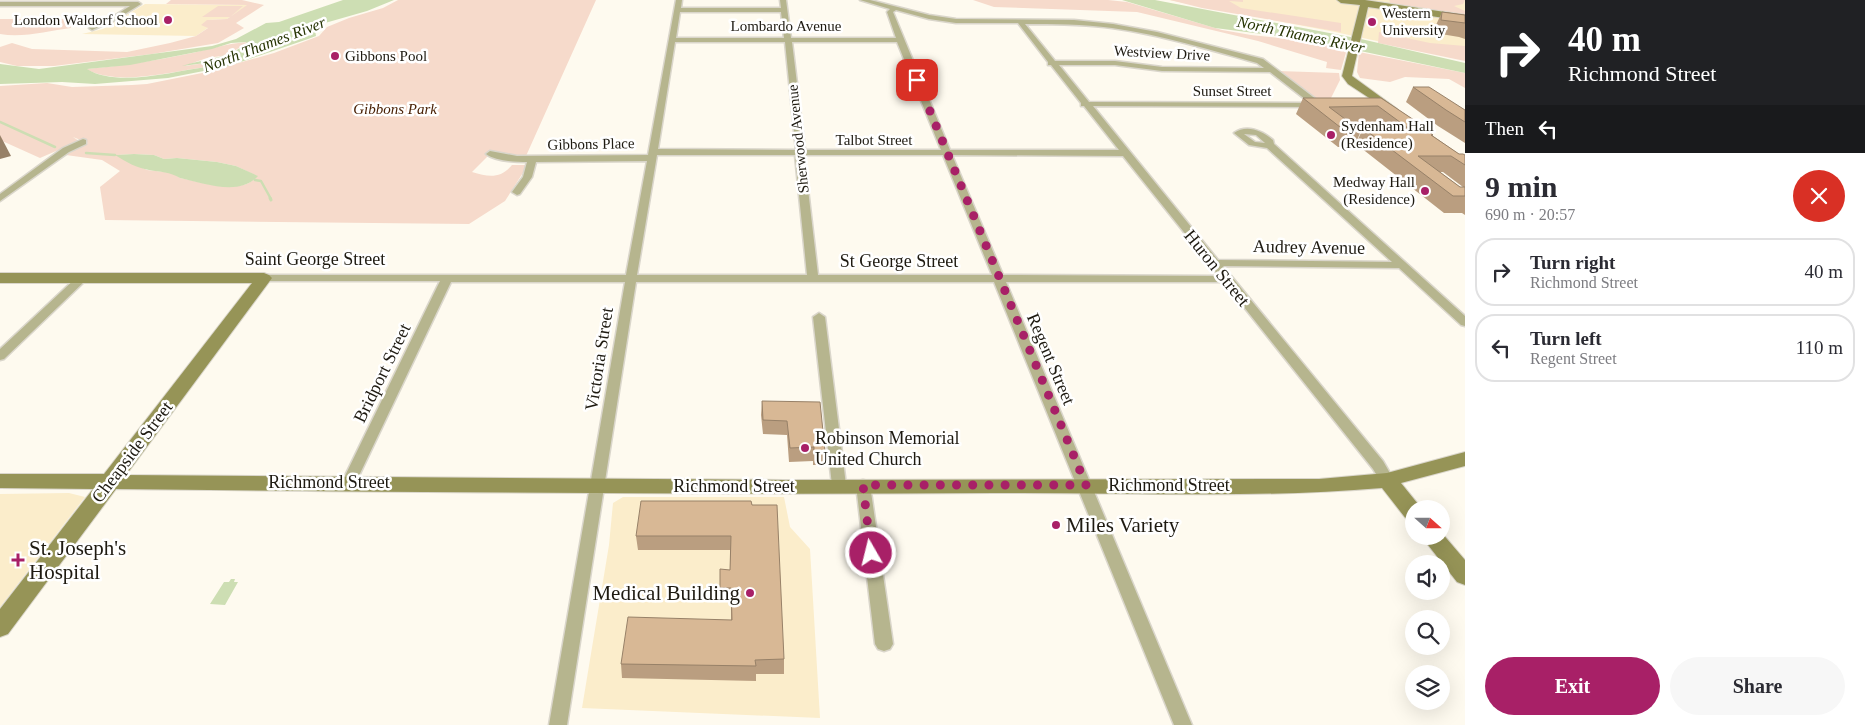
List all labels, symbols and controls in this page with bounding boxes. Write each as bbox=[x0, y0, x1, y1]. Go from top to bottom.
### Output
place label: Western University bbox=[1382, 5, 1446, 38]
place label: London Waldorf School bbox=[14, 12, 158, 28]
water label: North Thames River bbox=[1235, 12, 1367, 56]
water label: North Thames River bbox=[200, 13, 329, 76]
marker: London Waldorf School bbox=[162, 14, 174, 26]
marker: Western University bbox=[1366, 16, 1378, 28]
street label: Lombardo Avenue bbox=[731, 18, 842, 34]
icon: right bbox=[1485, 20, 1550, 85]
text: 40 m bbox=[1568, 20, 1641, 59]
street label: Westview Drive bbox=[1113, 42, 1211, 64]
place label: Gibbons Pool bbox=[345, 48, 427, 64]
marker: Gibbons Pool bbox=[329, 50, 341, 62]
pin bbox=[896, 59, 938, 101]
text: Richmond Street bbox=[1568, 61, 1716, 86]
icon: arrive bbox=[903, 66, 931, 94]
street label: Sherwood Avenue bbox=[784, 83, 812, 194]
street label: Sunset Street bbox=[1193, 83, 1272, 99]
park label: Gibbons Park bbox=[353, 101, 437, 117]
icon: left bbox=[1534, 115, 1562, 143]
place label: Sydenham Hall (Residence) bbox=[1341, 118, 1434, 152]
text: Then bbox=[1485, 118, 1524, 139]
marker: Sydenham Hall (Residence) bbox=[1325, 129, 1337, 141]
street label: Talbot Street bbox=[836, 132, 913, 148]
street label: Gibbons Place bbox=[547, 135, 635, 153]
text: 9 min bbox=[1485, 170, 1558, 203]
button: close bbox=[1793, 170, 1845, 222]
place label: Medway Hall (Residence) bbox=[1333, 174, 1415, 208]
marker: Medway Hall (Residence) bbox=[1419, 185, 1431, 197]
text: 690 m · 20:57 bbox=[1485, 206, 1575, 223]
street label: Huron Street bbox=[1180, 226, 1254, 310]
street label: Audrey Avenue bbox=[1253, 236, 1365, 258]
street label: Saint George Street bbox=[245, 249, 385, 269]
street label: St George Street bbox=[840, 251, 958, 271]
text: Turn right bbox=[1530, 252, 1615, 273]
icon: right bbox=[1487, 258, 1515, 286]
text: 40 m bbox=[1804, 261, 1843, 282]
text: Richmond Street bbox=[1530, 274, 1638, 291]
street label: Victoria Street bbox=[581, 306, 617, 412]
street label: Regent Street bbox=[1023, 310, 1079, 408]
street label: Bridport Street bbox=[349, 320, 415, 426]
text: Turn left bbox=[1530, 328, 1602, 349]
icon: left bbox=[1487, 334, 1515, 362]
text: 110 m bbox=[1796, 337, 1843, 358]
text: Regent Street bbox=[1530, 350, 1617, 367]
street label: Cheapside Street bbox=[87, 397, 177, 507]
place label: Robinson Memorial United Church bbox=[815, 428, 960, 469]
marker: Robinson Memorial United Church bbox=[799, 442, 811, 454]
street label: Richmond Street bbox=[268, 472, 390, 492]
street label: Richmond Street bbox=[1108, 475, 1230, 495]
street label: Richmond Street bbox=[673, 476, 795, 496]
north arrow bbox=[1405, 500, 1450, 545]
map controls bbox=[1405, 500, 1450, 710]
place label: Miles Variety bbox=[1066, 513, 1180, 537]
marker: Miles Variety bbox=[1050, 519, 1062, 531]
position arrow bbox=[844, 526, 896, 578]
place label: St. Joseph's Hospital bbox=[29, 536, 126, 584]
marker: St. Joseph's Hospital bbox=[11, 553, 25, 567]
button: sound bbox=[1405, 555, 1450, 600]
place label: Medical Building bbox=[592, 581, 740, 605]
marker: Medical Building bbox=[744, 587, 756, 599]
button: search bbox=[1405, 610, 1450, 655]
button: Exit bbox=[1485, 657, 1660, 715]
button: Share bbox=[1670, 657, 1845, 715]
button: layers bbox=[1405, 665, 1450, 710]

